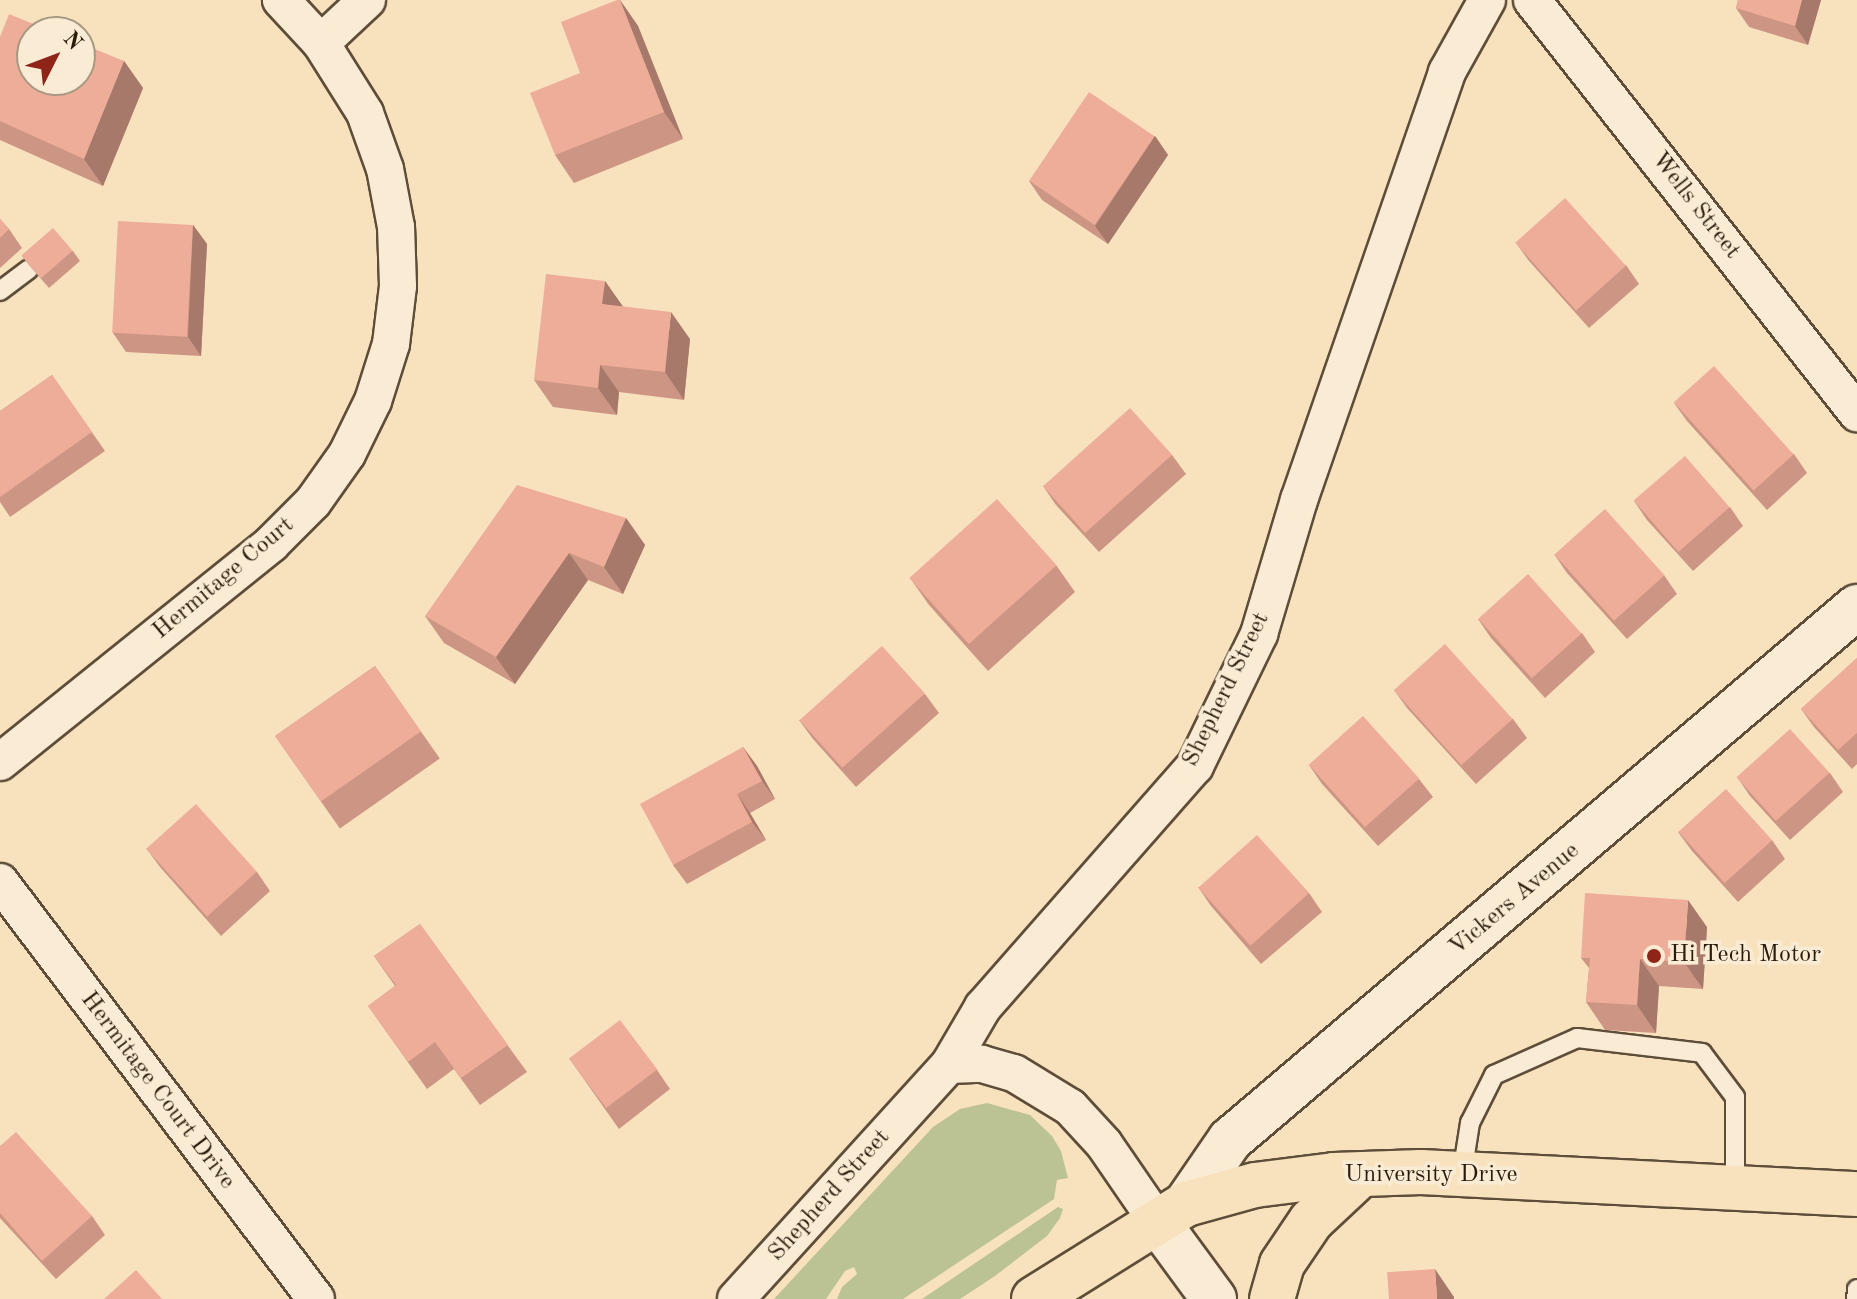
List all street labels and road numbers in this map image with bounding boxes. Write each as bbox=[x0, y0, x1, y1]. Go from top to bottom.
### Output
street label: Wells Street bbox=[1644, 147, 1746, 265]
street label: Hermitage Court bbox=[148, 512, 300, 646]
street label: Shepherd Street bbox=[1177, 608, 1277, 772]
street label: Vickers Avenue bbox=[1444, 837, 1586, 963]
street label: Hermitage Court Drive bbox=[73, 987, 241, 1195]
street label: Shepherd Street bbox=[763, 1124, 897, 1268]
street label: University Drive bbox=[1345, 1162, 1517, 1190]

